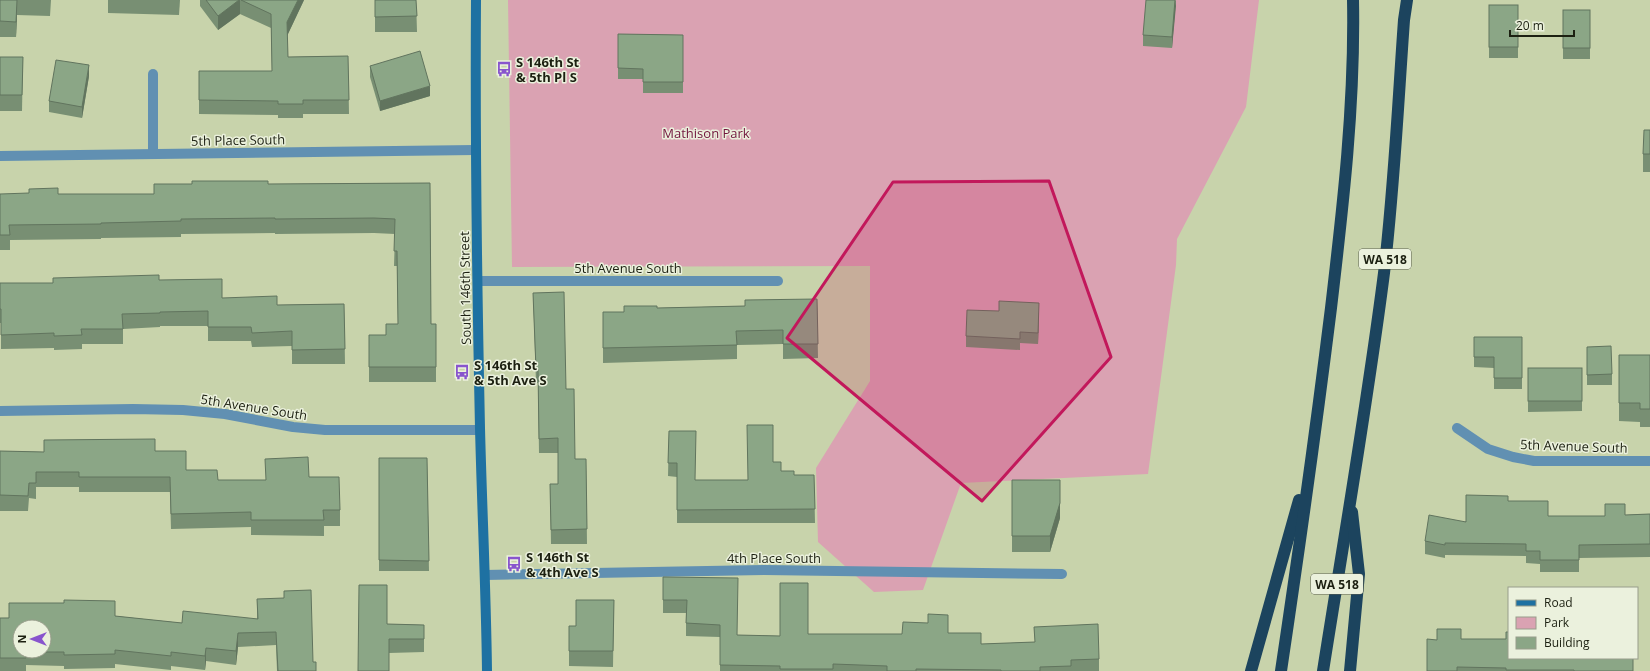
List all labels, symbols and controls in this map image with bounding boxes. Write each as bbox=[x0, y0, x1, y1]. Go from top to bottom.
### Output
scale bar bbox=[1510, 12, 1574, 38]
text: 20 m bbox=[1516, 17, 1544, 34]
place label: S 146th St & 5th Pl S bbox=[516, 53, 580, 86]
bus stop icon: S 146th St & 5th Pl S bbox=[495, 60, 513, 78]
park label: Mathison Park bbox=[662, 124, 750, 142]
street label: 5th Place South bbox=[191, 130, 285, 150]
street label: South 146th Street bbox=[455, 231, 475, 345]
road number: WA 518 bbox=[1359, 249, 1411, 269]
street label: 5th Avenue South bbox=[574, 259, 682, 277]
place label: S 146th St & 5th Ave S bbox=[474, 356, 547, 389]
bus stop icon: S 146th St & 5th Ave S bbox=[453, 363, 471, 381]
street label: 5th Avenue South bbox=[199, 390, 309, 424]
street label: 5th Avenue South bbox=[1520, 435, 1628, 457]
place label: S 146th St & 4th Ave S bbox=[526, 548, 599, 581]
street label: 4th Place South bbox=[727, 549, 821, 567]
bus stop icon: S 146th St & 4th Ave S bbox=[505, 555, 523, 573]
road number: WA 518 bbox=[1311, 574, 1363, 594]
legend bbox=[1508, 587, 1638, 659]
text: Road bbox=[1544, 594, 1573, 611]
text: Park bbox=[1544, 614, 1570, 631]
north arrow bbox=[12, 619, 52, 659]
text: Building bbox=[1544, 634, 1590, 651]
text: N bbox=[14, 635, 29, 643]

